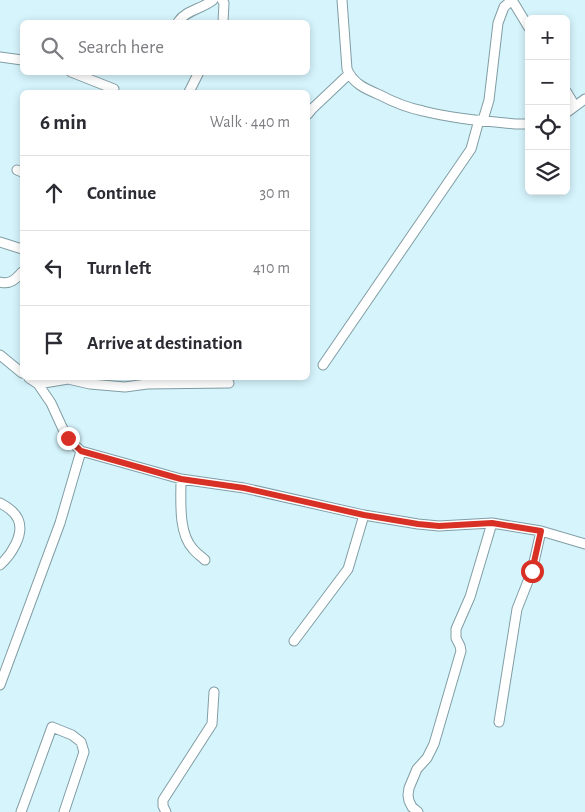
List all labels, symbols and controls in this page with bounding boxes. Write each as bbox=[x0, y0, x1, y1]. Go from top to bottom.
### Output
map controls bbox=[525, 15, 570, 195]
button: + bbox=[525, 15, 570, 60]
search box bbox=[20, 20, 310, 75]
icon: search bbox=[38, 34, 66, 62]
text: Search here bbox=[78, 38, 164, 57]
button: − bbox=[525, 60, 570, 105]
button: locate bbox=[525, 105, 570, 150]
text: 6 min bbox=[40, 112, 87, 133]
text: Walk · 440 m bbox=[210, 114, 290, 130]
button: layers bbox=[525, 150, 570, 195]
icon: ahead bbox=[40, 179, 68, 207]
text: Continue bbox=[87, 184, 156, 203]
text: 30 m bbox=[260, 185, 290, 201]
icon: left bbox=[40, 254, 68, 282]
text: Turn left bbox=[87, 259, 151, 278]
text: 410 m bbox=[253, 260, 290, 276]
icon: arrive bbox=[40, 329, 68, 357]
text: Arrive at destination bbox=[87, 334, 243, 353]
route end bbox=[57, 427, 80, 450]
route start bbox=[521, 560, 544, 583]

